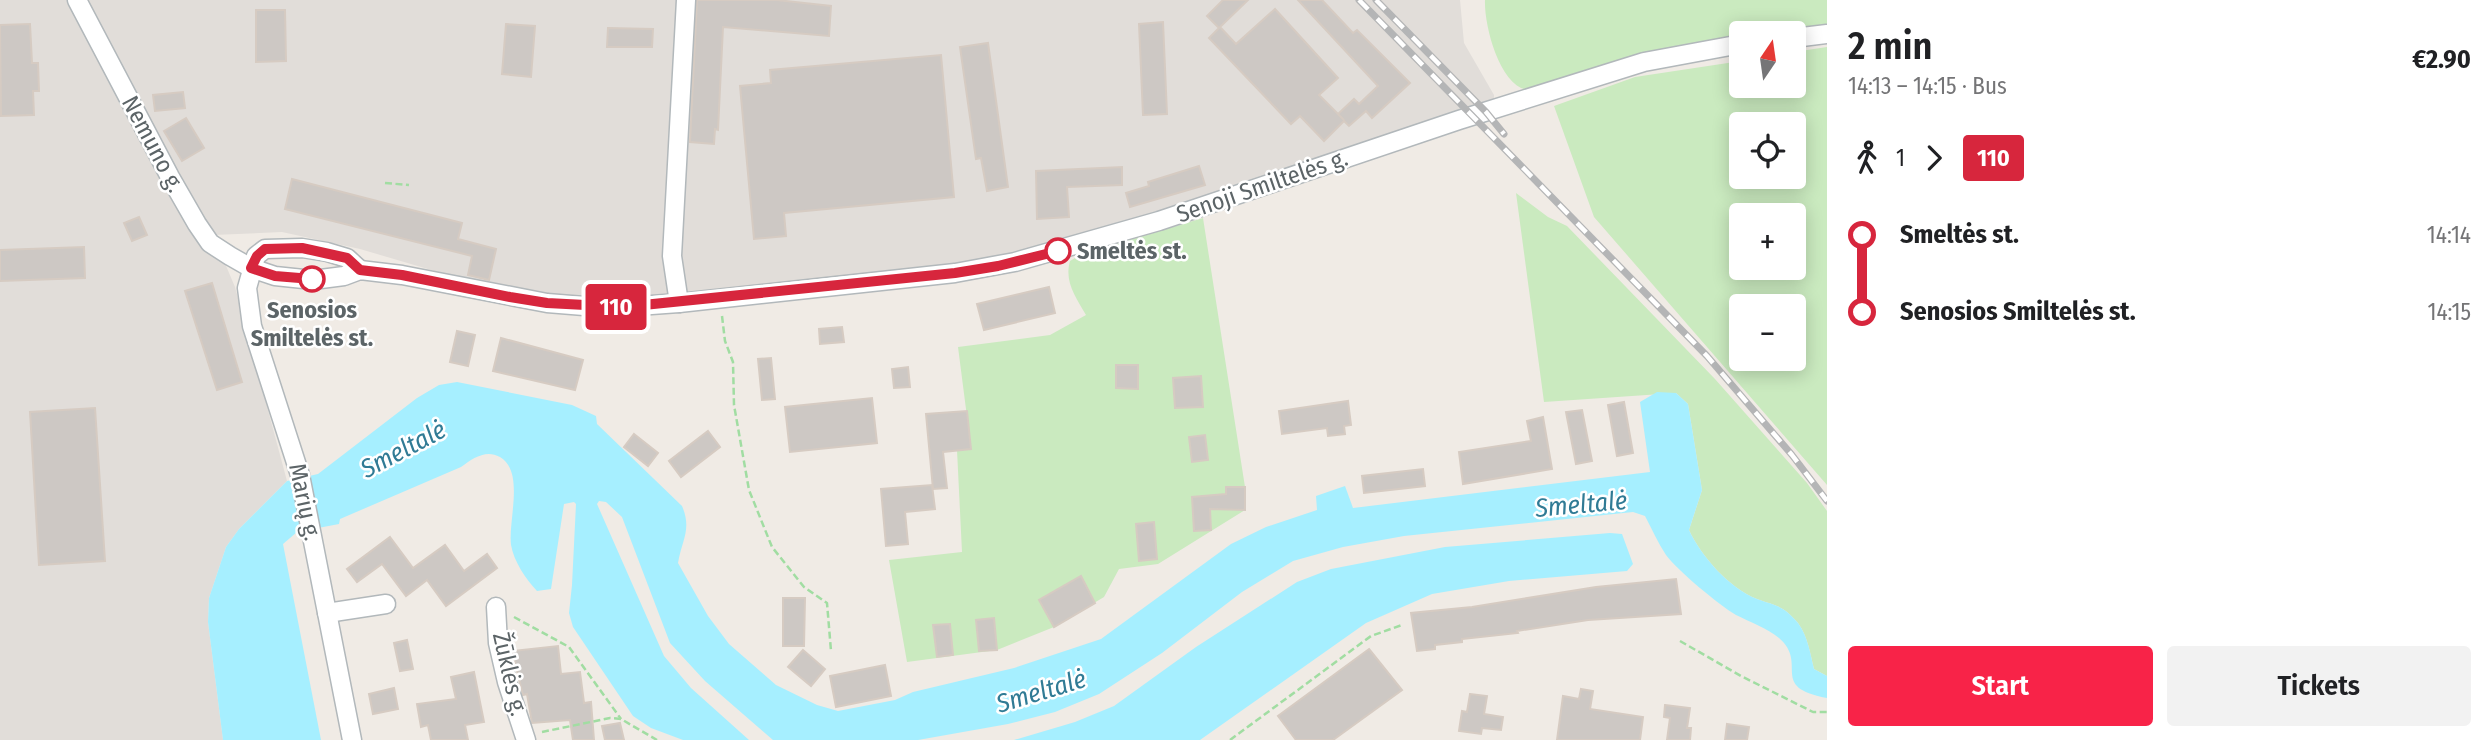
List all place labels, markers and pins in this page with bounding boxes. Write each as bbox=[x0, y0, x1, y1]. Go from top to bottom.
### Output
place label: Smeltės st. bbox=[1077, 237, 1187, 265]
marker: Smeltės st. bbox=[1045, 238, 1071, 264]
marker: Senosios Smiltelės st. bbox=[299, 266, 325, 292]
place label: Senosios Smiltelės st. bbox=[251, 296, 373, 352]

